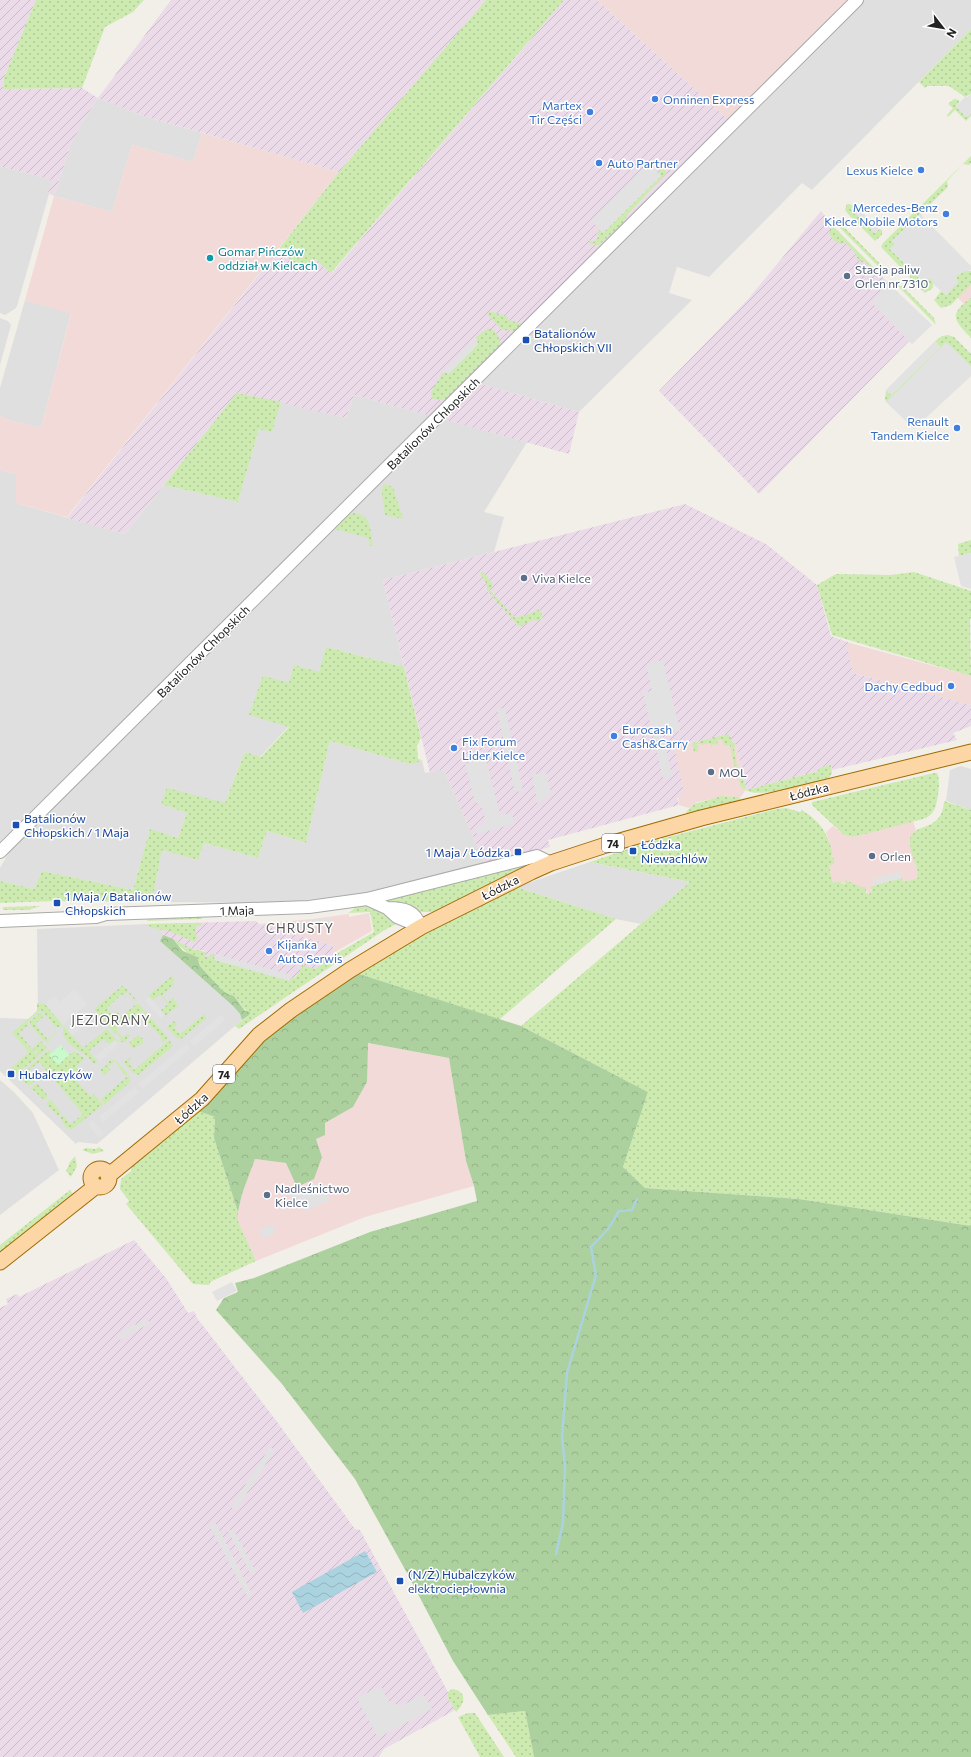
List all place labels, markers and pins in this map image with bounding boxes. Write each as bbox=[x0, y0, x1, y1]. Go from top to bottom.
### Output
place label: Onninen Express bbox=[663, 92, 754, 106]
marker: Onninen Express bbox=[650, 94, 660, 104]
place label: Martex Tir Części bbox=[529, 98, 583, 126]
marker: Martex Tir Części bbox=[585, 107, 595, 117]
place label: Auto Partner bbox=[607, 156, 678, 170]
marker: Auto Partner bbox=[594, 158, 604, 168]
place label: Lexus Kielce bbox=[846, 163, 913, 177]
marker: Lexus Kielce bbox=[916, 165, 926, 175]
place label: Mercedes-Benz Kielce Nobile Motors bbox=[824, 200, 938, 228]
marker: Mercedes-Benz Kielce Nobile Motors bbox=[941, 209, 951, 219]
place label: Gomar Pińczów oddział w Kielcach bbox=[218, 244, 318, 272]
marker: Gomar Pińczów oddział w Kielcach bbox=[205, 253, 215, 263]
place label: Stacja paliw Orlen nr 7310 bbox=[855, 262, 928, 290]
marker: Stacja paliw Orlen nr 7310 bbox=[842, 271, 852, 281]
place label: Batalionów Chłopskich VII bbox=[534, 326, 612, 354]
marker: Batalionów Chłopskich VII bbox=[521, 335, 531, 345]
place label: Renault Tandem Kielce bbox=[870, 414, 949, 442]
marker: Renault Tandem Kielce bbox=[952, 423, 962, 433]
place label: Viva Kielce bbox=[532, 571, 591, 585]
marker: Viva Kielce bbox=[519, 573, 529, 583]
place label: Dachy Cedbud bbox=[864, 679, 943, 693]
marker: Dachy Cedbud bbox=[946, 681, 956, 691]
place label: Eurocash Cash&Carry bbox=[622, 722, 688, 750]
marker: Eurocash Cash&Carry bbox=[609, 731, 619, 741]
place label: Fix Forum Lider Kielce bbox=[462, 734, 525, 762]
marker: Fix Forum Lider Kielce bbox=[449, 743, 459, 753]
place label: MOL bbox=[719, 765, 747, 779]
marker: MOL bbox=[706, 767, 716, 777]
place label: Batalionów Chłopskich / 1 Maja bbox=[24, 811, 129, 839]
marker: Batalionów Chłopskich / 1 Maja bbox=[11, 820, 21, 830]
place label: Łódzka Niewachlów bbox=[640, 837, 708, 865]
place label: 1 Maja / Łódzka bbox=[426, 845, 510, 859]
marker: Łódzka Niewachlów bbox=[628, 846, 638, 856]
marker: 1 Maja / Łódzka bbox=[513, 847, 523, 857]
place label: Orlen bbox=[880, 849, 911, 863]
marker: Orlen bbox=[867, 851, 877, 861]
place label: 1 Maja / Batalionów Chłopskich bbox=[65, 889, 172, 917]
marker: 1 Maja / Batalionów Chłopskich bbox=[52, 898, 62, 908]
place label: Kijanka Auto Serwis bbox=[277, 937, 342, 965]
marker: Kijanka Auto Serwis bbox=[264, 946, 274, 956]
place label: Hubalczyków bbox=[19, 1067, 92, 1081]
marker: Hubalczyków bbox=[6, 1069, 16, 1079]
place label: Nadleśnictwo Kielce bbox=[275, 1181, 349, 1209]
marker: Nadleśnictwo Kielce bbox=[262, 1190, 272, 1200]
place label: (N/Ż) Hubalczyków elektrociepłownia bbox=[408, 1567, 515, 1595]
marker: (N/Ż) Hubalczyków elektrociepłownia bbox=[395, 1576, 405, 1586]

